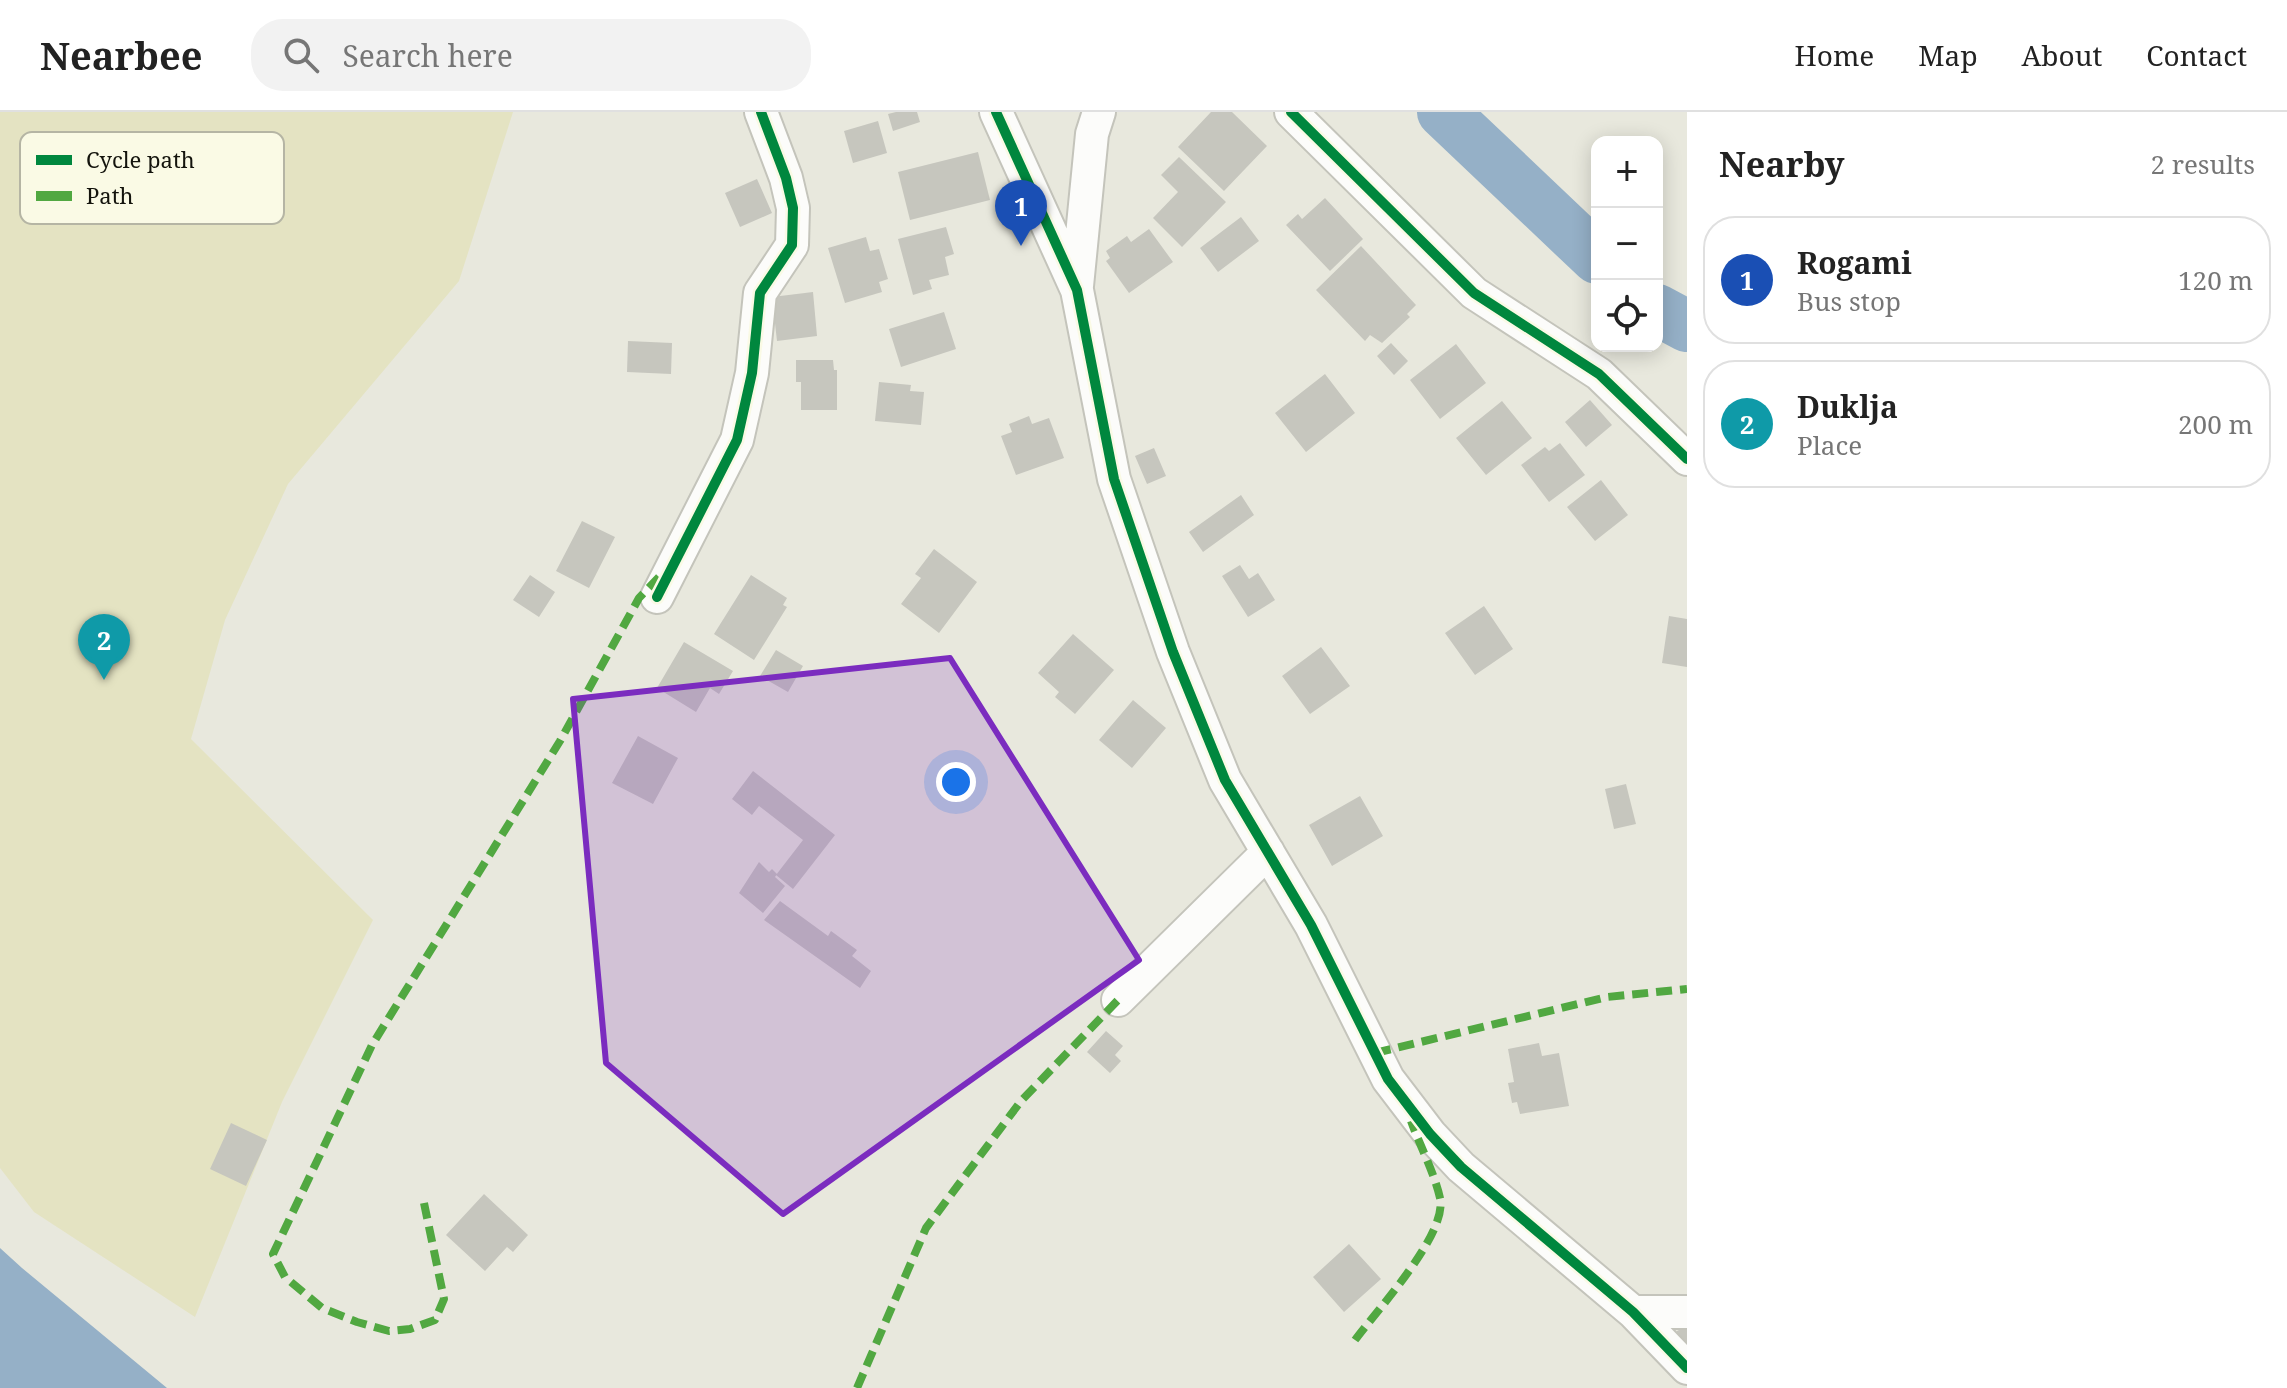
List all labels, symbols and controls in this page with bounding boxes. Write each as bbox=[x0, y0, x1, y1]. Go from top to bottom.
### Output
search box bbox=[251, 19, 811, 91]
text: Nearbee bbox=[40, 29, 203, 81]
icon: search bbox=[279, 33, 323, 77]
text: Search here bbox=[343, 35, 513, 76]
text: Home bbox=[1795, 36, 1874, 74]
text: Map bbox=[1918, 36, 1978, 74]
text: About bbox=[2022, 36, 2102, 74]
text: Contact bbox=[2146, 36, 2247, 74]
legend bbox=[20, 132, 284, 224]
map controls bbox=[1591, 136, 1663, 352]
button: + bbox=[1591, 136, 1663, 208]
text: Nearby bbox=[1719, 141, 1845, 187]
text: Cycle path bbox=[86, 144, 195, 174]
text: 2 results bbox=[2150, 146, 2255, 182]
text: Path bbox=[86, 180, 133, 210]
pin: 1 bbox=[995, 180, 1047, 246]
button: − bbox=[1591, 208, 1663, 280]
text: Rogami bbox=[1797, 242, 1912, 283]
text: 1 bbox=[1740, 262, 1754, 298]
text: 120 m bbox=[2178, 262, 2253, 298]
button: locate bbox=[1591, 280, 1663, 352]
text: Bus stop bbox=[1797, 283, 1901, 319]
text: Duklja bbox=[1797, 386, 1898, 427]
text: 2 bbox=[1740, 406, 1754, 442]
text: 200 m bbox=[2178, 406, 2253, 442]
text: Place bbox=[1797, 427, 1862, 463]
pin: 2 bbox=[78, 614, 130, 680]
your location bbox=[936, 762, 976, 802]

